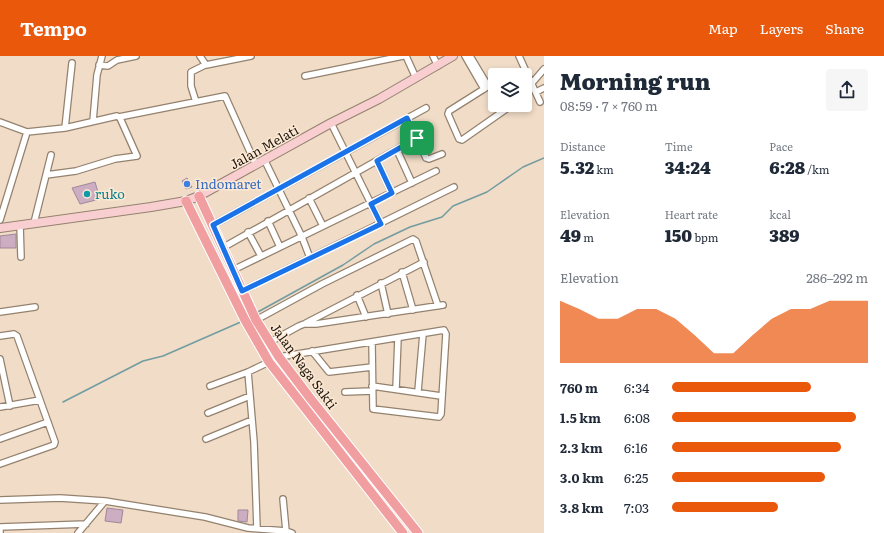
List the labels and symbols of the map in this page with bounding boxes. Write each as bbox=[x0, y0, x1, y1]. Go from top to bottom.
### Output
street label: Jalan Melati bbox=[226, 119, 302, 173]
pin bbox=[400, 121, 434, 155]
place label: Indomaret bbox=[195, 174, 262, 193]
marker: Indomaret bbox=[182, 179, 192, 189]
place label: ruko bbox=[95, 184, 125, 203]
marker: ruko bbox=[82, 189, 92, 199]
street label: Jalan Naga Sakti bbox=[267, 319, 343, 413]

